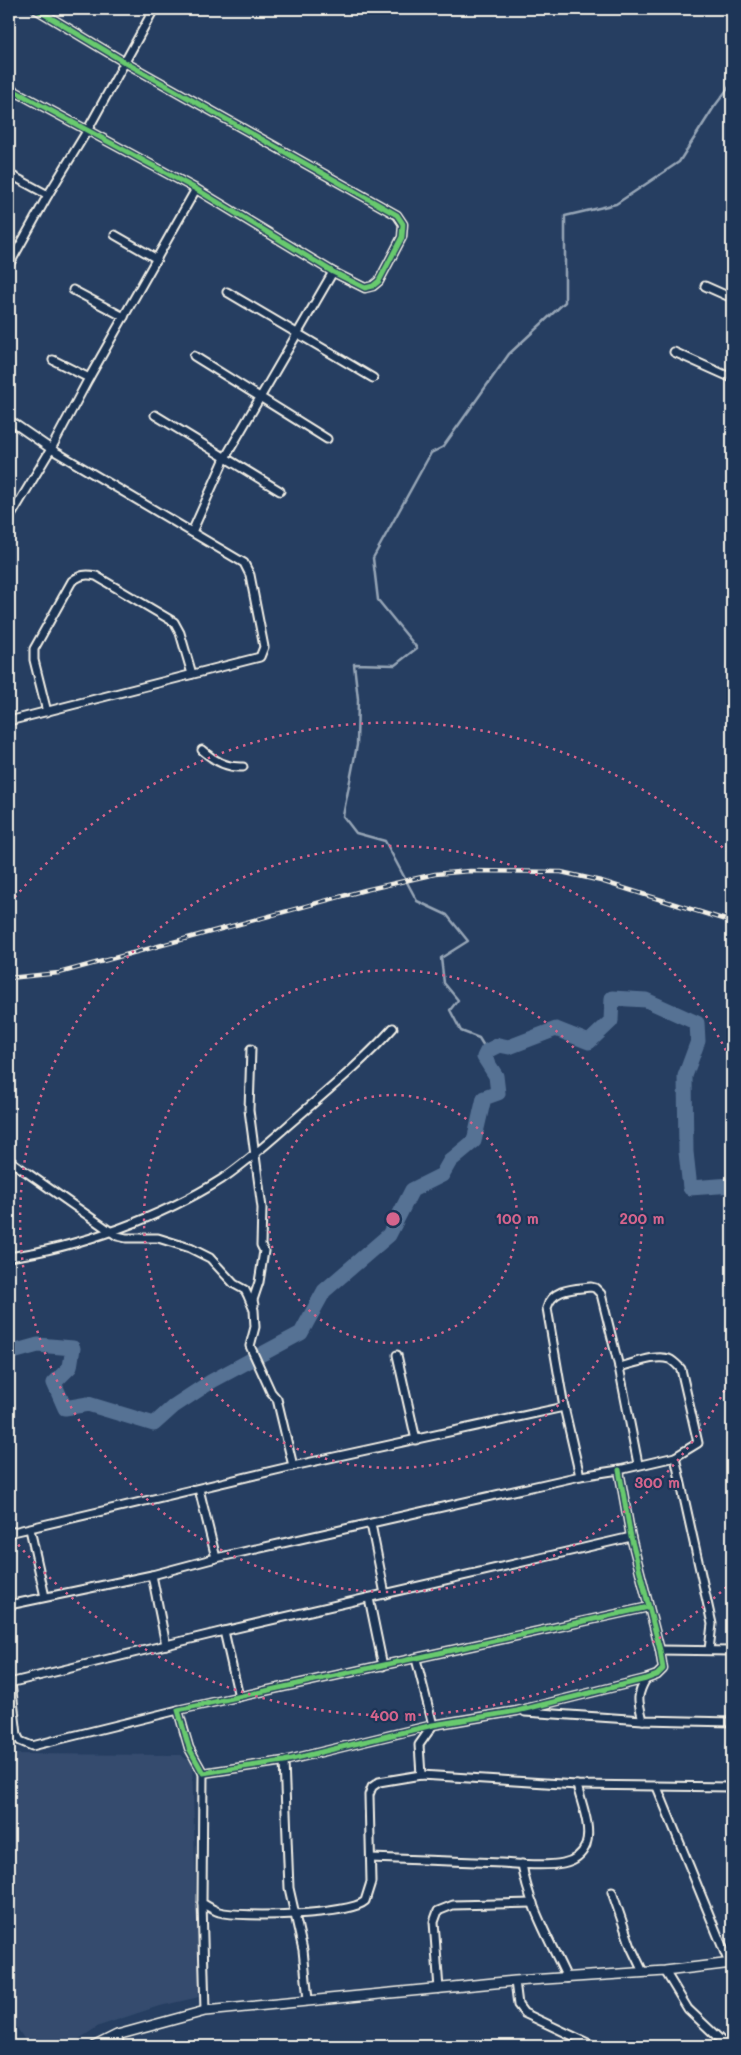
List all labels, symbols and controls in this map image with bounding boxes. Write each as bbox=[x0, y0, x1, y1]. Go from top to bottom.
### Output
text: 100 m bbox=[495, 1208, 539, 1228]
text: 200 m bbox=[620, 1208, 665, 1228]
centre of rings bbox=[384, 1210, 402, 1228]
text: 300 m bbox=[634, 1472, 680, 1492]
text: 400 m bbox=[370, 1705, 416, 1725]

